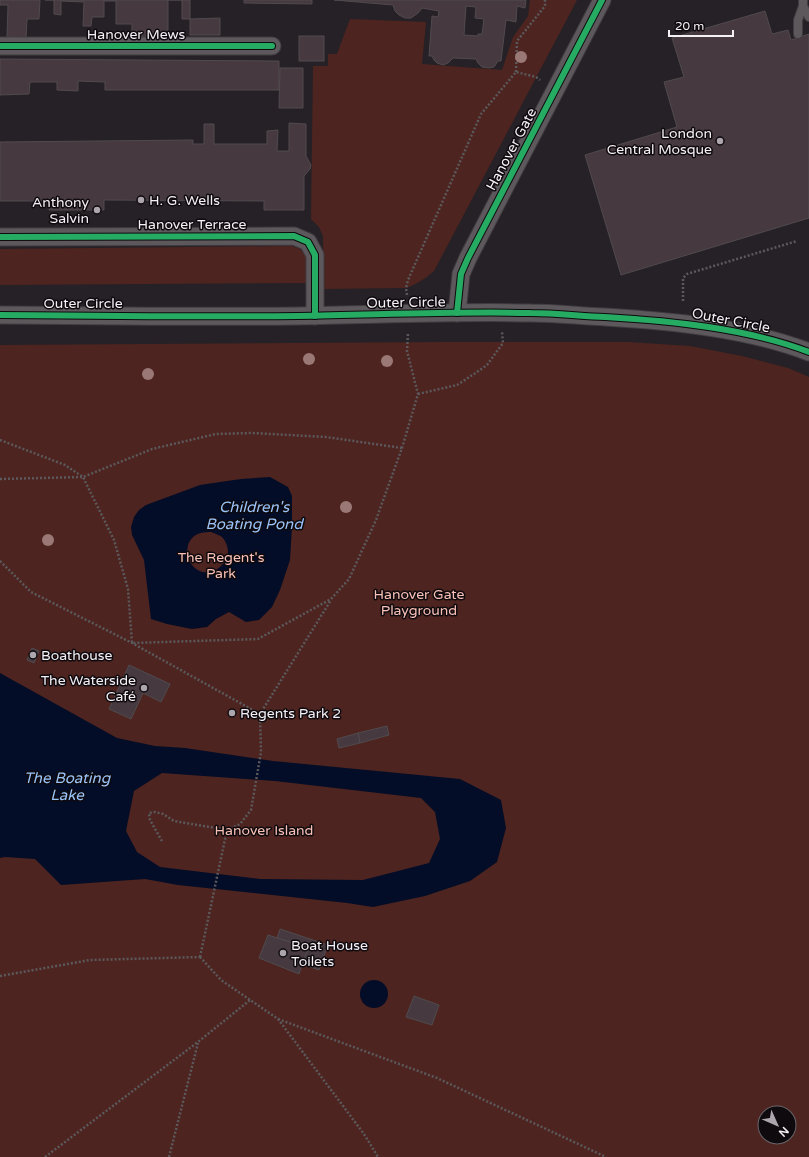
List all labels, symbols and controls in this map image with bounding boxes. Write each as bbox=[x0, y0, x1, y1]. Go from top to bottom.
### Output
scale bar bbox=[669, 12, 733, 38]
text: 20 m bbox=[675, 19, 704, 33]
street label: Hanover Mews bbox=[87, 26, 186, 43]
street label: Hanover Gate bbox=[483, 105, 540, 193]
place label: London Central Mosque bbox=[607, 125, 712, 158]
marker: London Central Mosque bbox=[715, 136, 725, 146]
place label: H. G. Wells bbox=[149, 192, 220, 209]
place label: Anthony Salvin bbox=[32, 194, 89, 227]
marker: H. G. Wells bbox=[136, 195, 146, 205]
marker: Anthony Salvin bbox=[92, 205, 102, 215]
street label: Hanover Terrace bbox=[137, 216, 247, 233]
street label: Outer Circle bbox=[366, 293, 446, 312]
street label: Outer Circle bbox=[43, 295, 123, 312]
street label: Outer Circle bbox=[690, 305, 771, 336]
water label: Children's Boating Pond bbox=[205, 498, 304, 533]
park label: The Regent's Park bbox=[178, 549, 265, 582]
park label: Hanover Gate Playground bbox=[373, 586, 465, 619]
place label: Boathouse bbox=[41, 647, 112, 664]
marker: Boathouse bbox=[28, 650, 38, 660]
place label: The Waterside Café bbox=[41, 672, 136, 705]
marker: The Waterside Café bbox=[139, 683, 149, 693]
place label: Regents Park 2 bbox=[240, 705, 341, 722]
marker: Regents Park 2 bbox=[227, 708, 237, 718]
water label: The Boating Lake bbox=[24, 769, 112, 804]
park label: Hanover Island bbox=[215, 822, 313, 839]
place label: Boat House Toilets bbox=[291, 937, 368, 970]
marker: Boat House Toilets bbox=[278, 948, 288, 958]
north arrow bbox=[757, 1105, 797, 1145]
text: N bbox=[776, 1124, 791, 1139]

